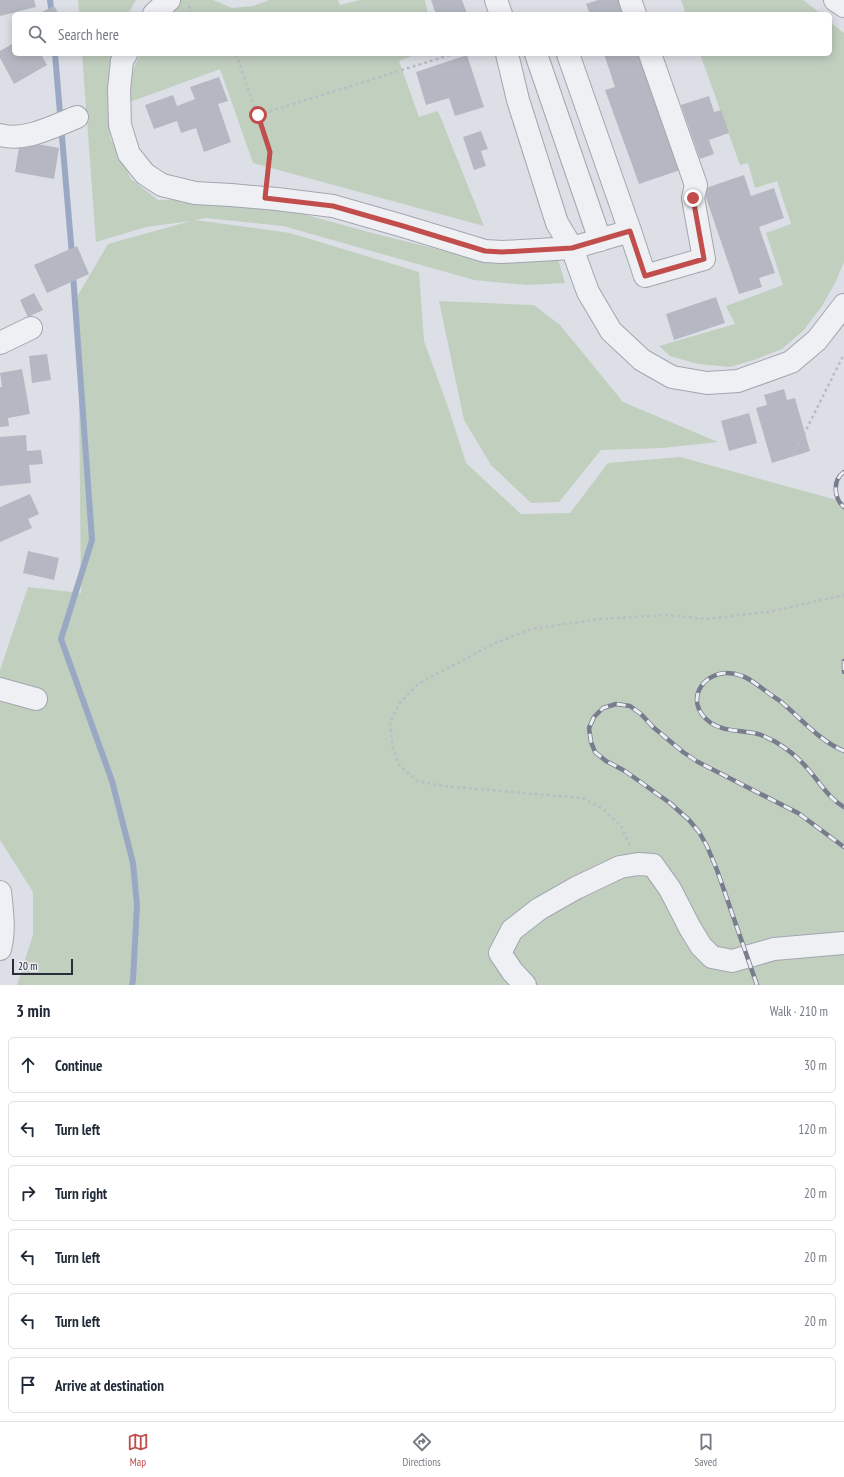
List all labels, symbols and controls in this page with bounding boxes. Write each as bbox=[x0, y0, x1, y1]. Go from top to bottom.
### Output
search box bbox=[12, 12, 832, 56]
icon: search bbox=[26, 23, 48, 45]
text: Search here bbox=[58, 25, 119, 44]
route start bbox=[249, 106, 267, 124]
route end bbox=[684, 189, 702, 207]
scale bar bbox=[12, 957, 73, 976]
text: 20 m bbox=[18, 959, 37, 973]
text: 3 min bbox=[16, 1000, 50, 1022]
text: Walk · 210 m bbox=[770, 1003, 828, 1020]
icon: ahead bbox=[17, 1054, 39, 1076]
text: Continue bbox=[55, 1056, 102, 1075]
text: 30 m bbox=[804, 1057, 827, 1074]
icon: left bbox=[17, 1118, 39, 1140]
text: Turn left bbox=[55, 1120, 100, 1139]
text: 120 m bbox=[798, 1121, 827, 1138]
icon: right bbox=[17, 1182, 39, 1204]
text: Turn right bbox=[55, 1184, 107, 1203]
text: 20 m bbox=[804, 1185, 827, 1202]
icon: left bbox=[17, 1246, 39, 1268]
text: Turn left bbox=[55, 1248, 100, 1267]
text: 20 m bbox=[804, 1249, 827, 1266]
icon: left bbox=[17, 1310, 39, 1332]
text: Turn left bbox=[55, 1312, 100, 1331]
text: 20 m bbox=[804, 1313, 827, 1330]
icon: arrive bbox=[17, 1374, 39, 1396]
text: Arrive at destination bbox=[55, 1376, 164, 1395]
tab: Map bbox=[127, 1431, 149, 1469]
tab: Directions bbox=[403, 1431, 441, 1469]
tab: Saved bbox=[694, 1431, 717, 1469]

